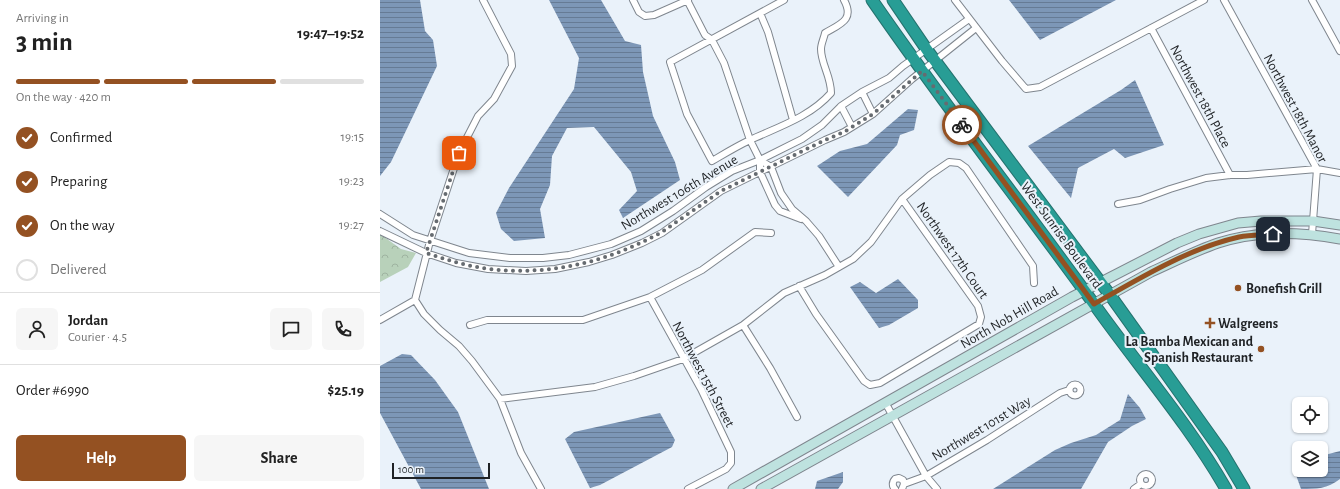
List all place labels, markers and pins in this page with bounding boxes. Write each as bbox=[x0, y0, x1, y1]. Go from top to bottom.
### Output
pin bbox=[442, 136, 476, 170]
pin bbox=[1256, 217, 1290, 251]
place label: Bonefish Grill bbox=[1246, 282, 1322, 296]
marker: Bonefish Grill bbox=[1233, 283, 1243, 293]
place label: Walgreens bbox=[1218, 317, 1278, 331]
marker: Walgreens bbox=[1205, 318, 1215, 328]
place label: La Bamba Mexican and Spanish Restaurant bbox=[1125, 335, 1254, 365]
marker: La Bamba Mexican and Spanish Restaurant bbox=[1256, 344, 1266, 354]

